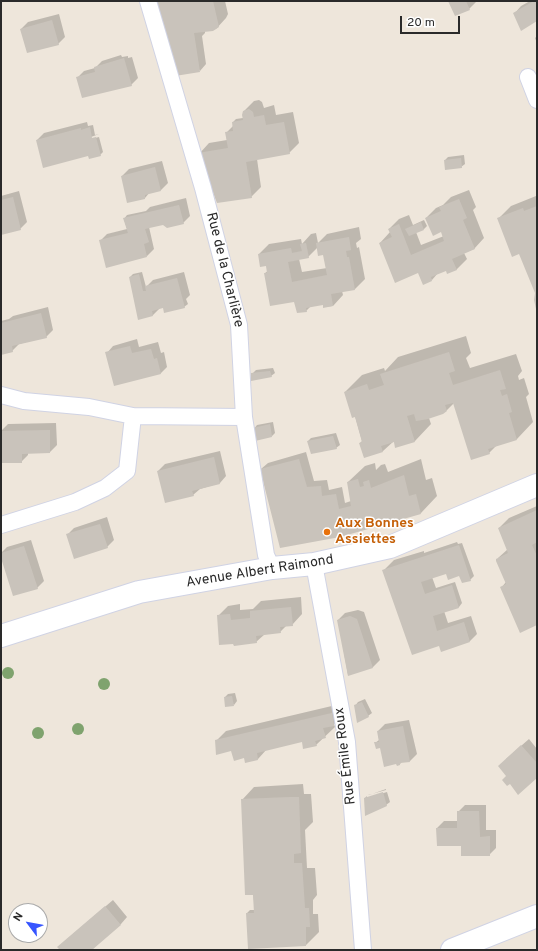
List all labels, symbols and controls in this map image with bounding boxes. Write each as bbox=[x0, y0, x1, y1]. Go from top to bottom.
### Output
scale bar bbox=[402, 8, 462, 34]
text: 20 m bbox=[407, 15, 435, 31]
street label: Rue de la Charlière bbox=[202, 211, 246, 329]
place label: Aux Bonnes Assiettes bbox=[335, 516, 414, 548]
marker: Aux Bonnes Assiettes bbox=[322, 527, 332, 537]
street label: Avenue Albert Raimond bbox=[185, 552, 335, 592]
street label: Rue Émile Roux bbox=[332, 706, 360, 806]
north arrow bbox=[8, 903, 48, 943]
text: N bbox=[11, 910, 27, 924]

